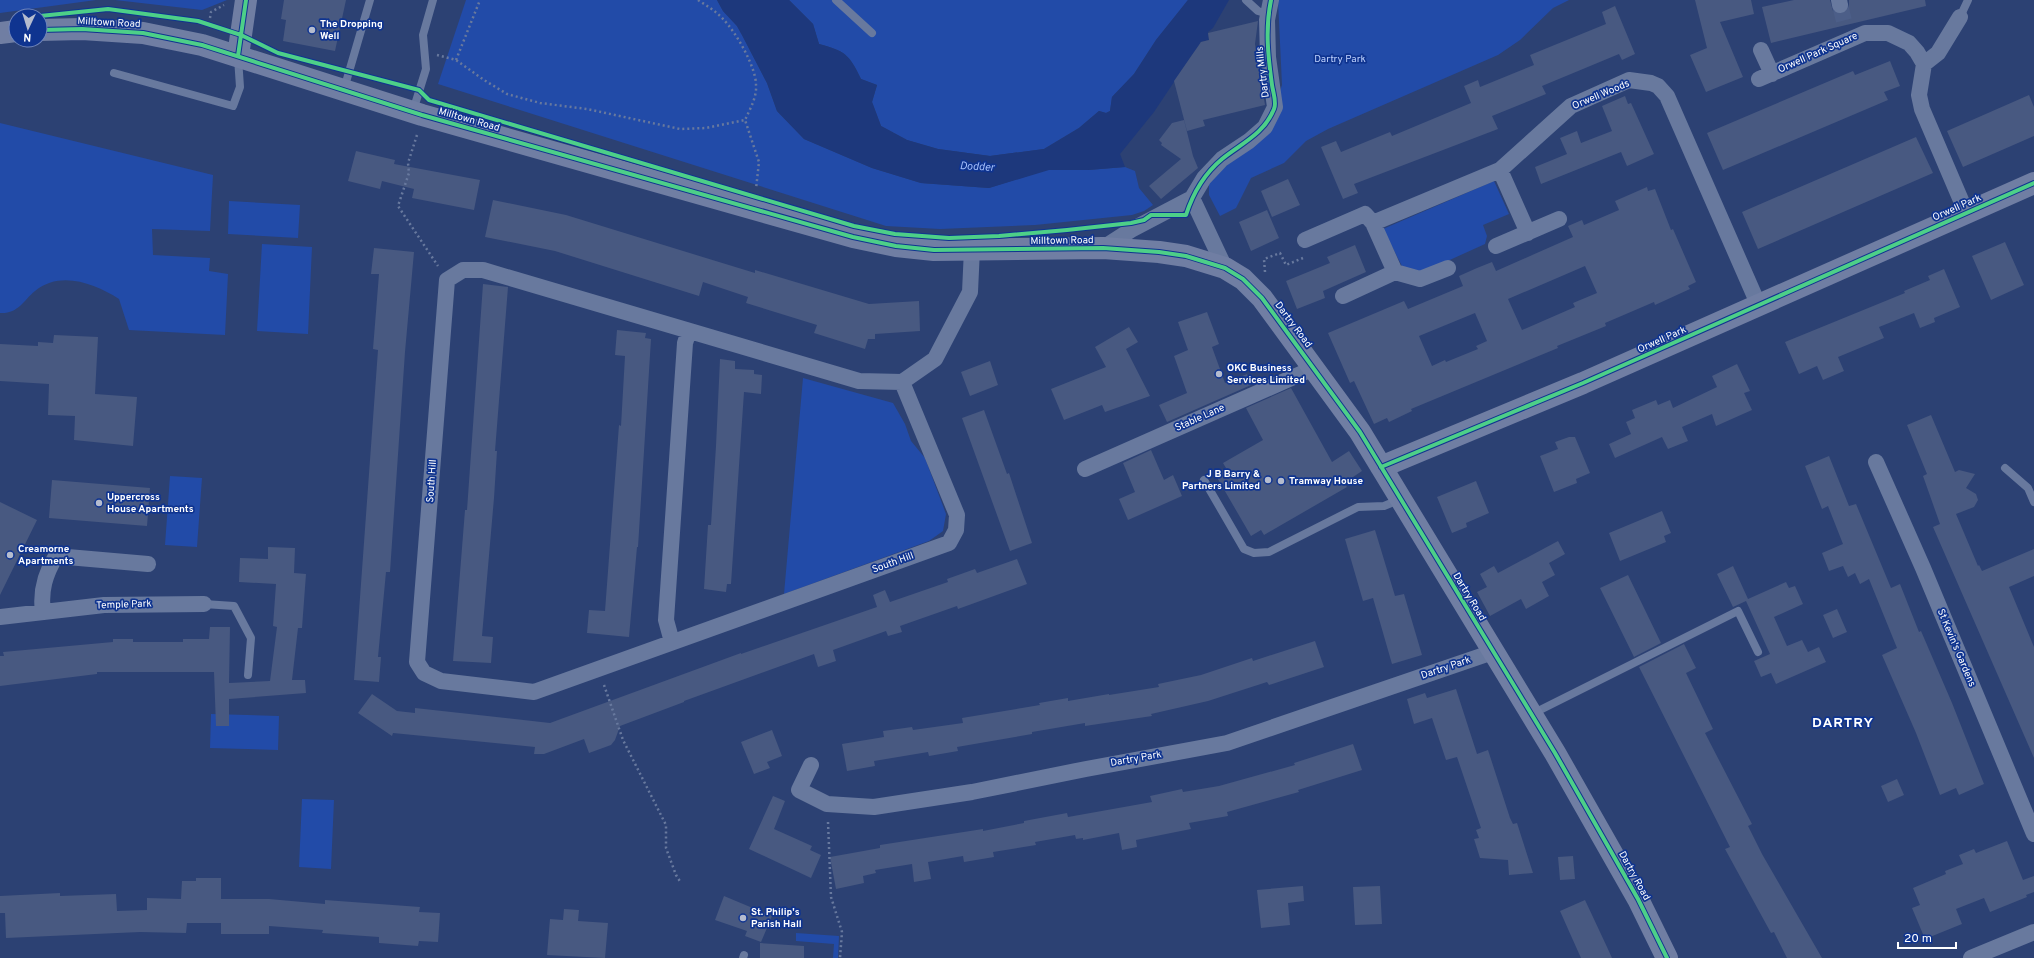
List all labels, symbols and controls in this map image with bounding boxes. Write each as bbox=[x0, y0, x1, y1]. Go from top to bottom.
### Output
north arrow bbox=[8, 8, 48, 48]
street label: Milltown Road bbox=[77, 15, 141, 31]
place label: The Dropping Well bbox=[320, 18, 383, 43]
marker: The Dropping Well bbox=[307, 25, 317, 35]
text: N bbox=[23, 30, 32, 44]
street label: Orwell Park Square bbox=[1776, 30, 1860, 76]
street label: Dartry Mills bbox=[1253, 45, 1273, 98]
park label: Dartry Park bbox=[1314, 53, 1366, 66]
street label: Orwell Woods bbox=[1570, 77, 1632, 113]
street label: Milltown Road bbox=[437, 105, 501, 135]
water label: Dodder bbox=[959, 159, 996, 175]
street label: Orwell Park bbox=[1931, 192, 1983, 224]
street label: Milltown Road bbox=[1030, 234, 1094, 248]
street label: Dartry Road bbox=[1271, 299, 1315, 351]
street label: Orwell Park bbox=[1636, 324, 1688, 356]
place label: OKC Business Services Limited bbox=[1227, 362, 1305, 387]
marker: OKC Business Services Limited bbox=[1214, 369, 1224, 379]
street label: Stable Lane bbox=[1173, 401, 1227, 435]
street label: South Hill bbox=[424, 459, 440, 503]
place label: J B Barry & Partners Limited bbox=[1182, 468, 1260, 493]
marker: J B Barry & Partners Limited bbox=[1263, 475, 1273, 485]
place label: Tramway House bbox=[1289, 475, 1363, 488]
marker: Tramway House bbox=[1276, 476, 1286, 486]
place label: Uppercross House Apartments bbox=[107, 491, 194, 516]
marker: Uppercross House Apartments bbox=[94, 498, 104, 508]
place label: Creamorne Apartments bbox=[18, 543, 73, 568]
street label: South Hill bbox=[870, 549, 916, 577]
marker: Creamorne Apartments bbox=[5, 550, 15, 560]
street label: Dartry Road bbox=[1449, 570, 1489, 624]
street label: Temple Park bbox=[96, 598, 152, 612]
street label: St Kevin's Gardens bbox=[1934, 607, 1978, 689]
street label: Dartry Park bbox=[1419, 653, 1473, 683]
district label: DARTRY bbox=[1812, 715, 1874, 732]
street label: Dartry Park bbox=[1109, 748, 1163, 770]
street label: Dartry Road bbox=[1615, 849, 1653, 903]
place label: St. Philip's Parish Hall bbox=[751, 906, 802, 931]
marker: St. Philip's Parish Hall bbox=[738, 913, 748, 923]
scale bar bbox=[1898, 924, 1956, 950]
text: 20 m bbox=[1904, 931, 1932, 947]

